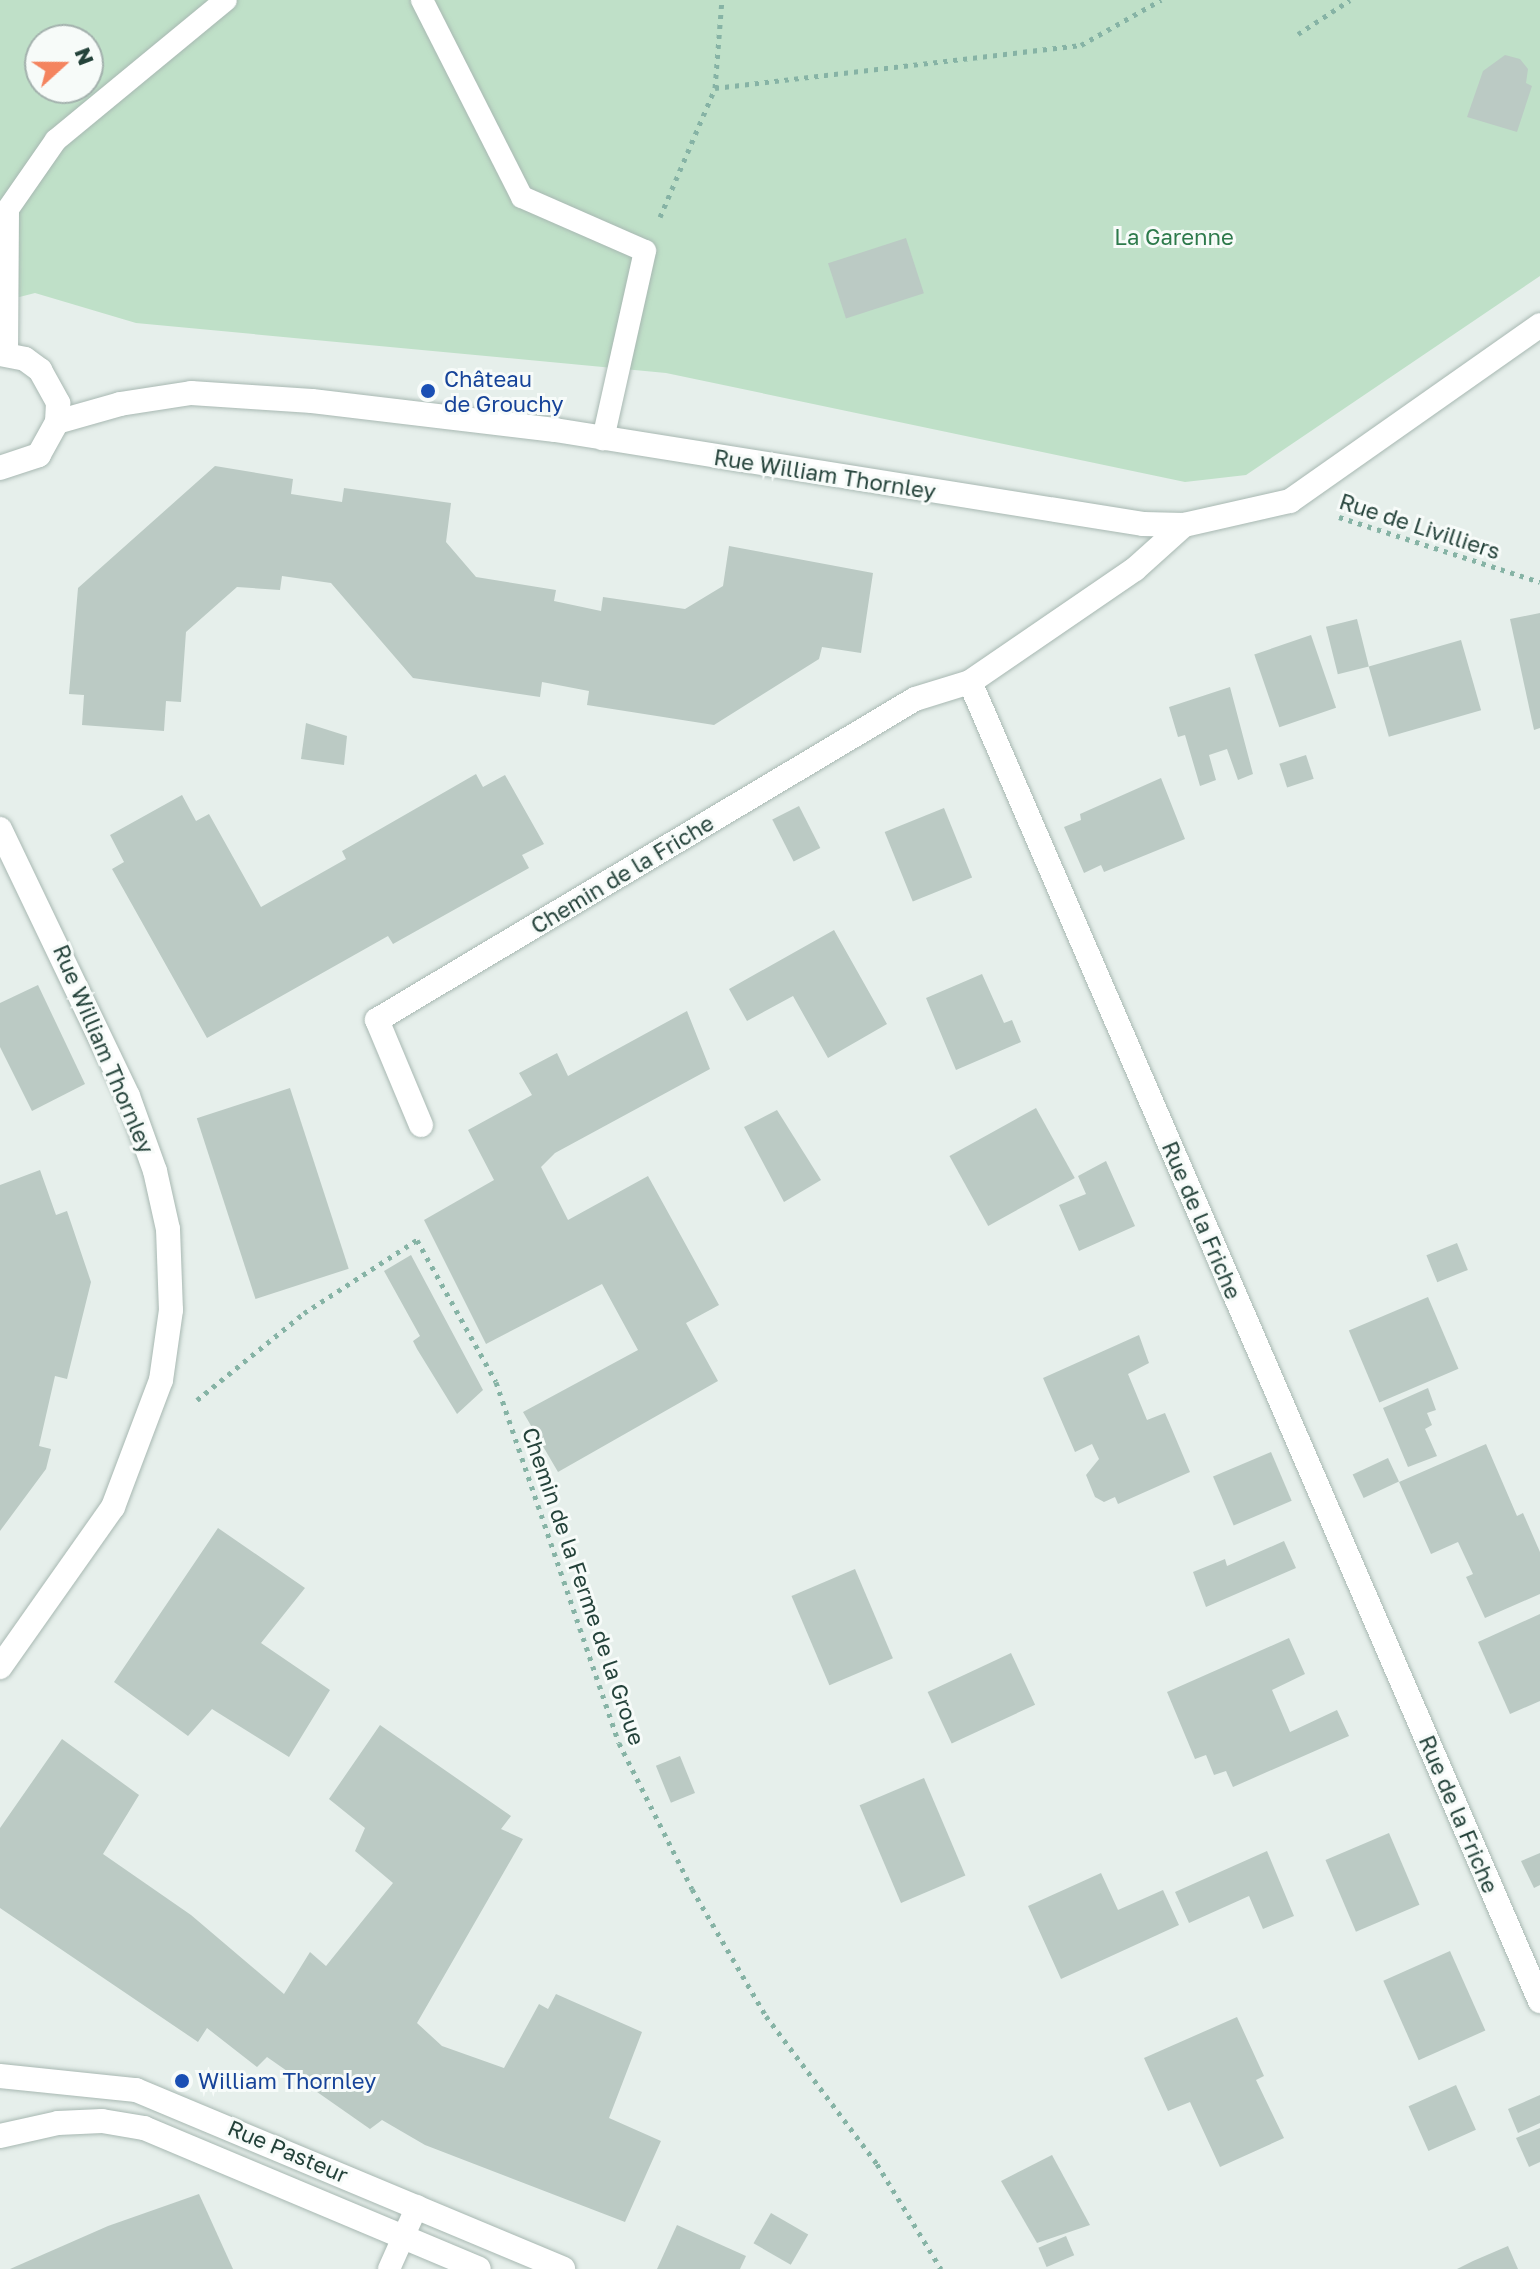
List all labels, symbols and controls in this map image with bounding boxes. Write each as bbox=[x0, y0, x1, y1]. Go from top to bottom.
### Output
north arrow bbox=[24, 24, 104, 104]
text: N bbox=[69, 43, 101, 69]
park label: La Garenne bbox=[1114, 224, 1234, 250]
place label: Château de Grouchy bbox=[444, 365, 564, 416]
marker: Château de Grouchy bbox=[419, 382, 437, 400]
street label: Rue William Thornley bbox=[712, 443, 938, 505]
street label: Rue de Livilliers bbox=[1336, 488, 1504, 564]
street label: Chemin de la Friche bbox=[526, 809, 718, 939]
street label: Rue William Thornley bbox=[48, 941, 160, 1157]
street label: Rue de la Friche bbox=[1157, 1137, 1247, 1303]
street label: Chemin de la Ferme de la Groue bbox=[517, 1424, 651, 1748]
street label: Rue de la Friche bbox=[1414, 1731, 1504, 1897]
place label: William Thornley bbox=[198, 2068, 376, 2094]
marker: William Thornley bbox=[173, 2072, 191, 2090]
street label: Rue Pasteur bbox=[224, 2114, 352, 2188]

